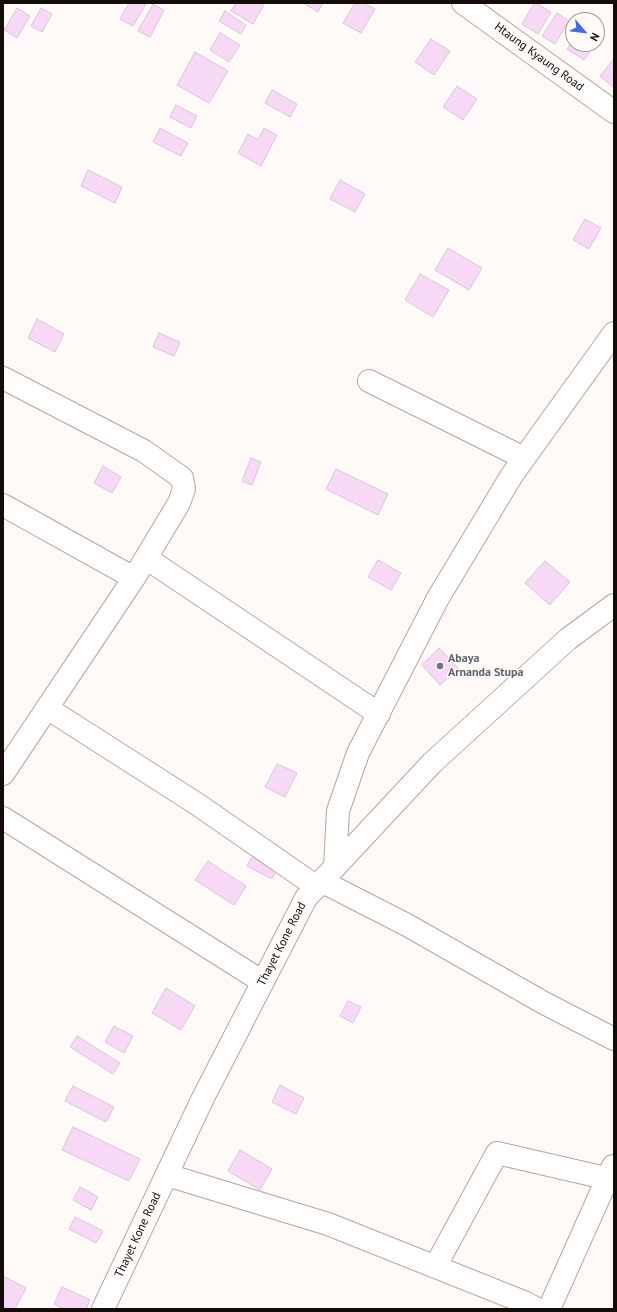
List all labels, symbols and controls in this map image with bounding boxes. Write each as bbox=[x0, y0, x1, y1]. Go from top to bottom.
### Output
north arrow bbox=[565, 12, 605, 52]
street label: Htaung Kyaung Road bbox=[491, 20, 587, 94]
text: N bbox=[587, 31, 603, 44]
place label: Abaya Arnanda Stupa bbox=[448, 652, 523, 680]
marker: Abaya Arnanda Stupa bbox=[435, 661, 445, 671]
street label: Thayet Kone Road bbox=[255, 900, 309, 988]
street label: Thayet Kone Road bbox=[112, 1190, 164, 1280]

